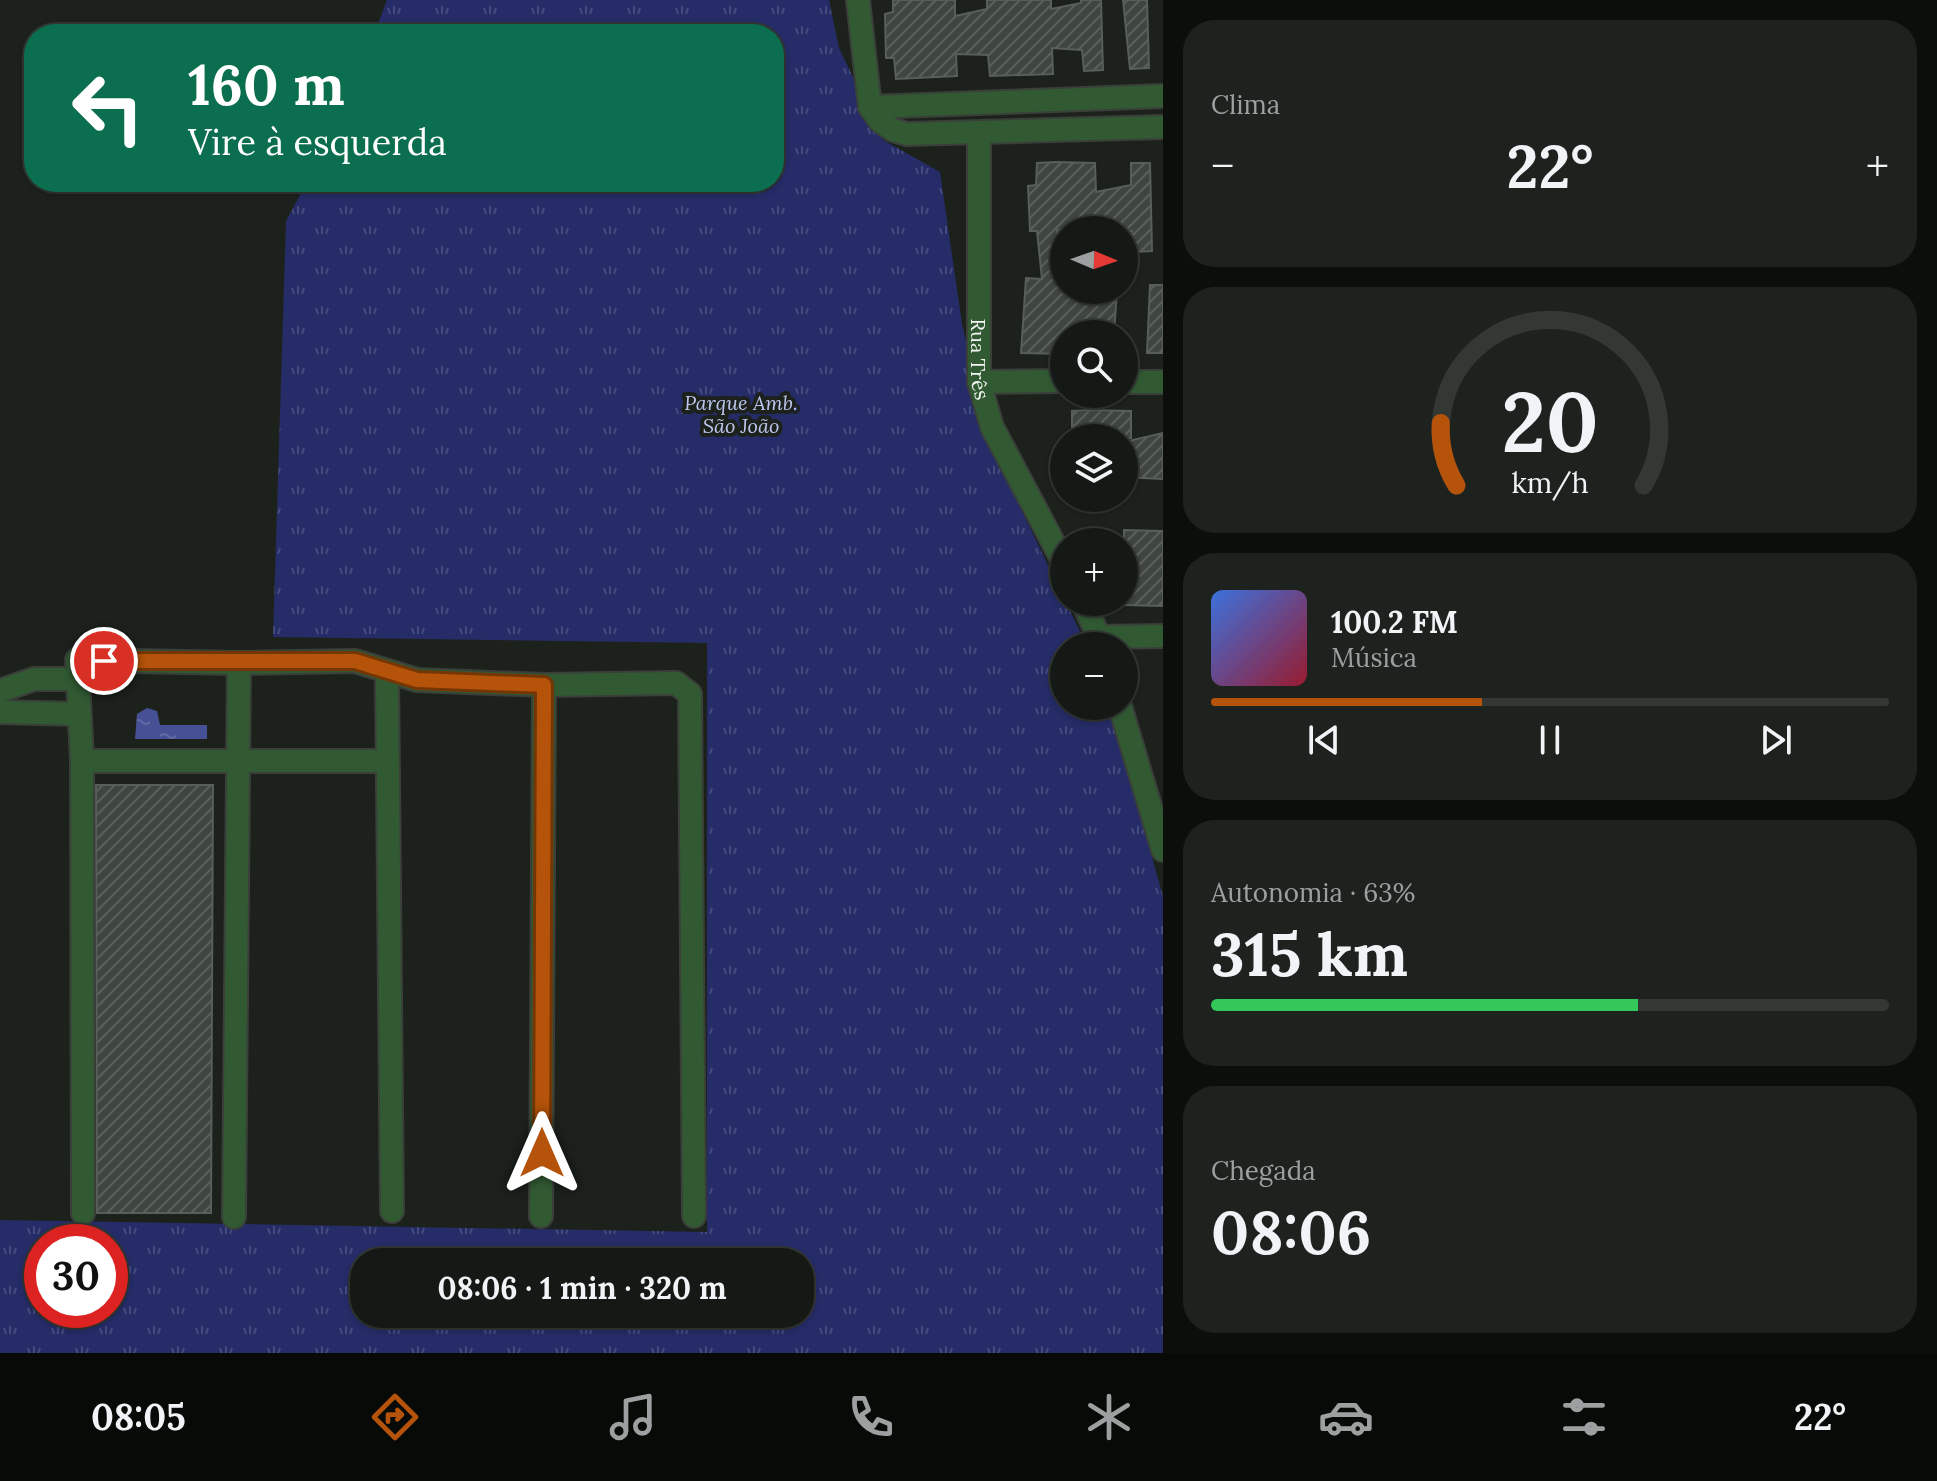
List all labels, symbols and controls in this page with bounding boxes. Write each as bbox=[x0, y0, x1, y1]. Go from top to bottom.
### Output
text: 160 m bbox=[188, 49, 345, 120]
icon: left bbox=[56, 56, 160, 160]
text: Clima bbox=[1211, 88, 1280, 121]
text: Vire à esquerda bbox=[188, 119, 447, 165]
text: 22° bbox=[1507, 128, 1593, 204]
text: − bbox=[1211, 138, 1234, 194]
text: + bbox=[1866, 138, 1889, 194]
north arrow bbox=[1050, 216, 1138, 304]
map controls bbox=[1050, 216, 1138, 720]
street label: Rua Três bbox=[966, 318, 996, 402]
button: search bbox=[1050, 320, 1138, 408]
text: 20 bbox=[1501, 367, 1599, 474]
park label: Parque Amb. São João bbox=[684, 390, 798, 438]
button: layers bbox=[1050, 424, 1138, 512]
text: km/h bbox=[1511, 464, 1589, 501]
button: + bbox=[1050, 528, 1138, 616]
text: 100.2 FM bbox=[1331, 603, 1458, 641]
pin bbox=[70, 627, 138, 695]
button: − bbox=[1050, 632, 1138, 720]
icon: arrive bbox=[82, 639, 126, 683]
text: Música bbox=[1331, 641, 1417, 674]
icon: previous bbox=[1302, 718, 1346, 762]
icon: pause bbox=[1528, 718, 1572, 762]
icon: next bbox=[1754, 718, 1798, 762]
text: Autonomia · 63% bbox=[1211, 876, 1415, 909]
text: 315 km bbox=[1211, 916, 1408, 992]
position arrow bbox=[500, 1111, 584, 1195]
text: Chegada bbox=[1211, 1154, 1316, 1187]
text: 08:06 bbox=[1211, 1194, 1371, 1270]
speed limit sign: 30 bbox=[24, 1224, 128, 1328]
text: 08:06 · 1 min · 320 m bbox=[437, 1269, 727, 1307]
icon: directions bbox=[367, 1389, 423, 1445]
icon: music bbox=[605, 1389, 661, 1445]
icon: phone bbox=[843, 1389, 899, 1445]
icon: climate bbox=[1081, 1389, 1137, 1445]
icon: car bbox=[1318, 1389, 1374, 1445]
icon: filters bbox=[1556, 1389, 1612, 1445]
text: 08:05 bbox=[91, 1394, 186, 1440]
text: 22° bbox=[1794, 1394, 1846, 1440]

